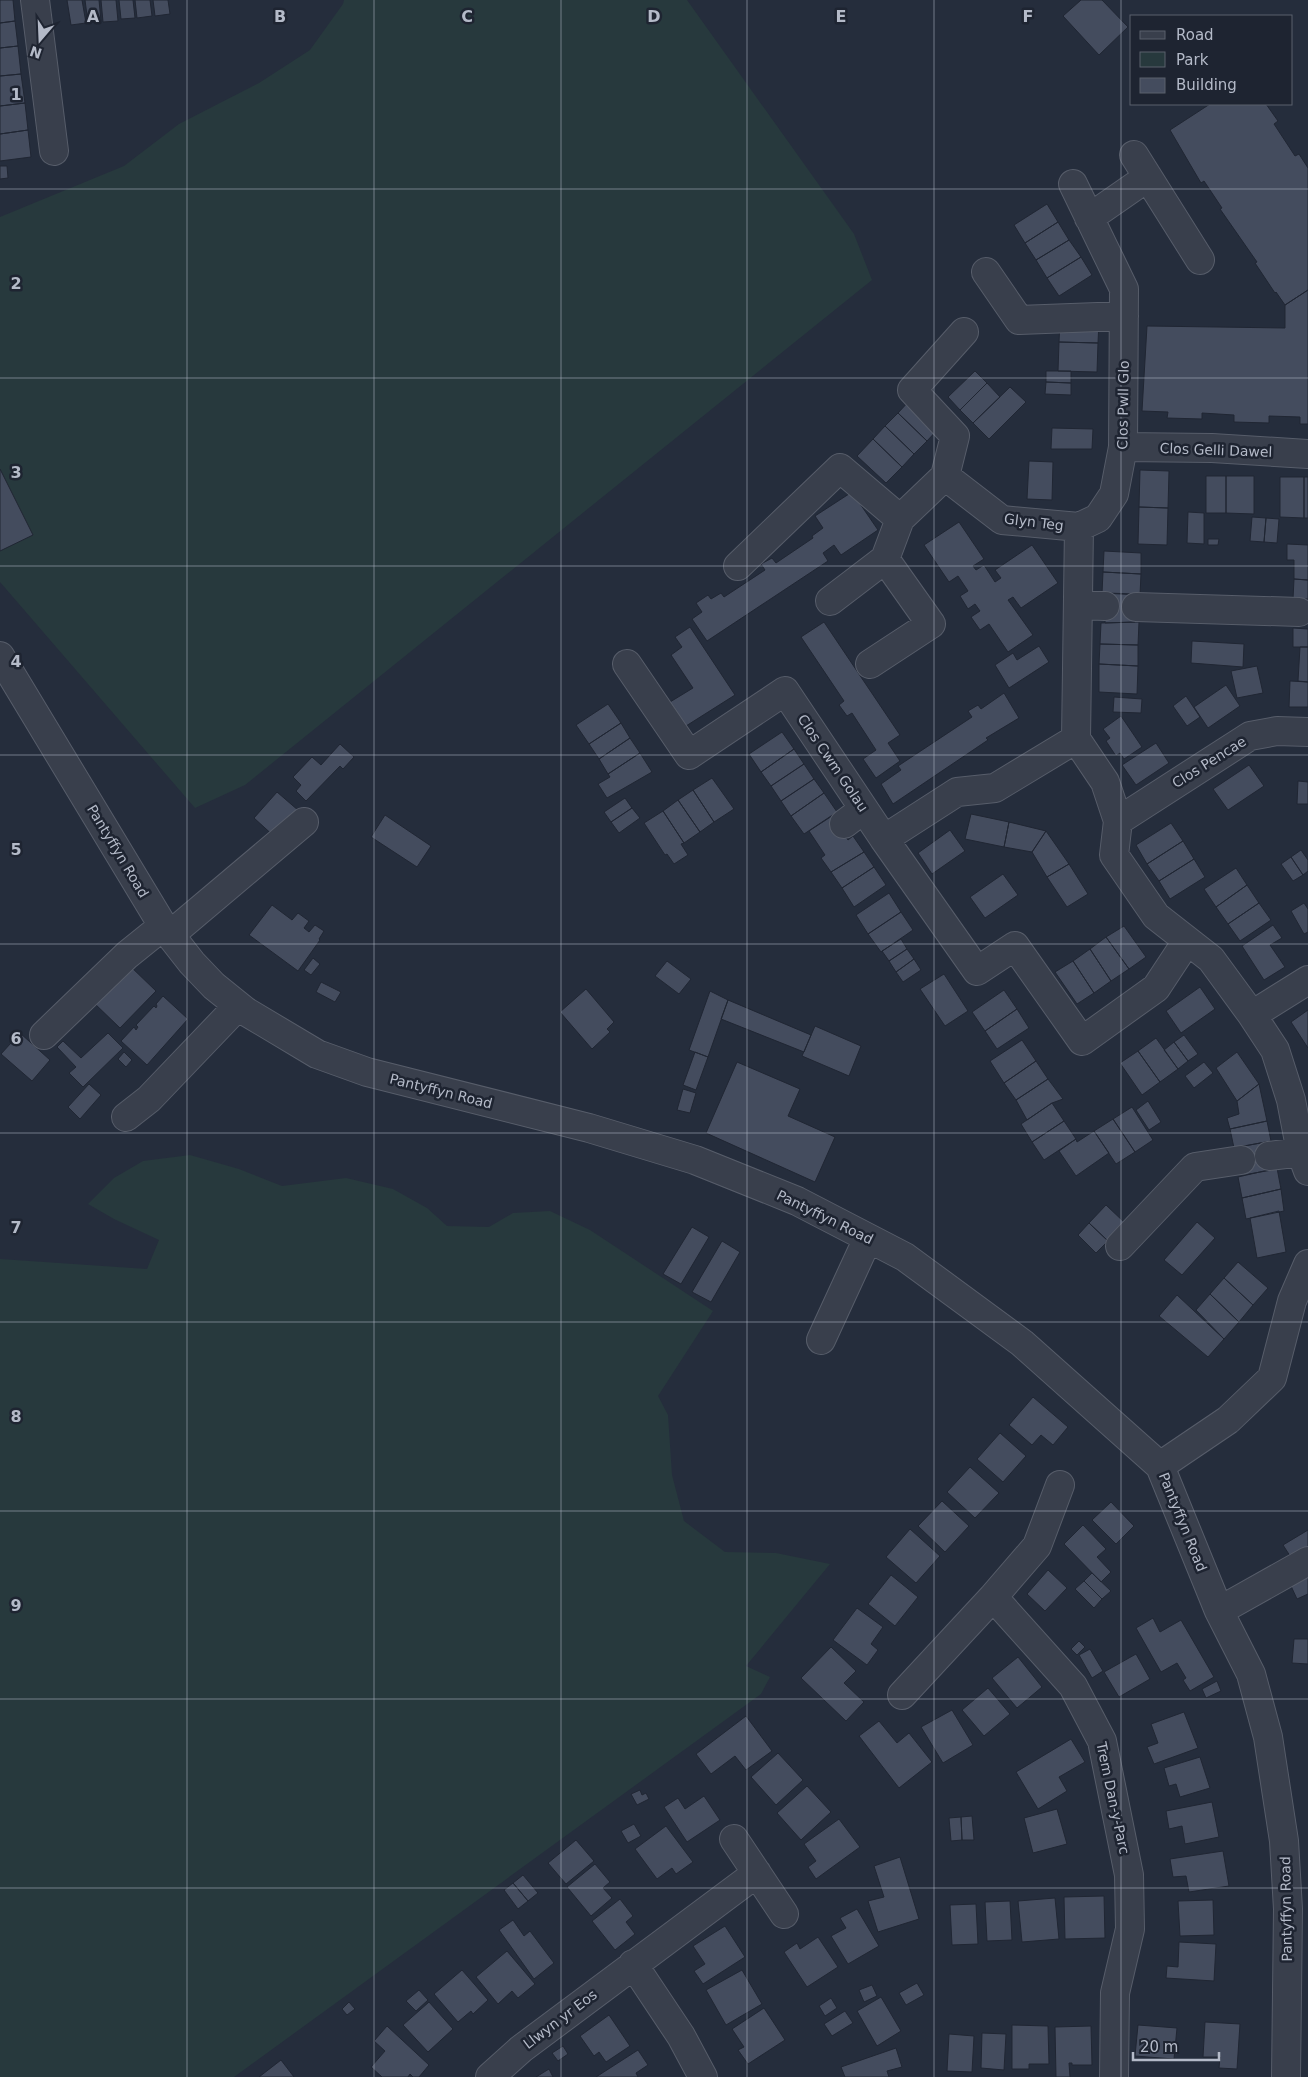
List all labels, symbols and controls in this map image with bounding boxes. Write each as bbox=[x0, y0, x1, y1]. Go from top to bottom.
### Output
text: A bbox=[87, 7, 100, 26]
text: B bbox=[274, 7, 286, 26]
text: C bbox=[461, 7, 473, 26]
text: D bbox=[647, 7, 661, 26]
text: E bbox=[836, 7, 846, 26]
text: F bbox=[1023, 7, 1033, 26]
north arrow bbox=[15, 15, 65, 65]
legend bbox=[1130, 15, 1293, 105]
text: Road bbox=[1176, 26, 1214, 44]
text: N bbox=[28, 43, 44, 62]
text: Park bbox=[1176, 51, 1209, 69]
text: Building bbox=[1176, 76, 1237, 94]
text: 1 bbox=[10, 85, 22, 104]
text: 2 bbox=[10, 274, 22, 293]
street label: Clos Pwll Glo bbox=[1114, 360, 1132, 450]
street label: Clos Gelli Dawel bbox=[1159, 440, 1273, 460]
text: 3 bbox=[10, 463, 22, 482]
street label: Glyn Teg bbox=[1003, 510, 1065, 534]
text: 4 bbox=[10, 652, 22, 671]
street label: Clos Cwm Golau bbox=[794, 711, 872, 815]
street label: Clos Pencae bbox=[1169, 733, 1249, 791]
street label: Pantyffyn Road bbox=[84, 802, 152, 900]
text: 5 bbox=[10, 840, 22, 859]
text: 6 bbox=[10, 1029, 22, 1048]
street label: Pantyffyn Road bbox=[388, 1070, 494, 1112]
street label: Pantyffyn Road bbox=[774, 1187, 876, 1247]
text: 7 bbox=[10, 1218, 22, 1237]
text: 8 bbox=[10, 1407, 22, 1426]
street label: Pantyffyn Road bbox=[1156, 1470, 1210, 1574]
text: 9 bbox=[10, 1596, 22, 1615]
street label: Trem Dan-y-Parc bbox=[1093, 1739, 1133, 1856]
street label: Pantyffyn Road bbox=[1277, 1856, 1295, 1962]
street label: Llwyn yr Eos bbox=[520, 1986, 600, 2052]
scale bar bbox=[1133, 2030, 1219, 2062]
text: 20 m bbox=[1140, 2038, 1178, 2056]

